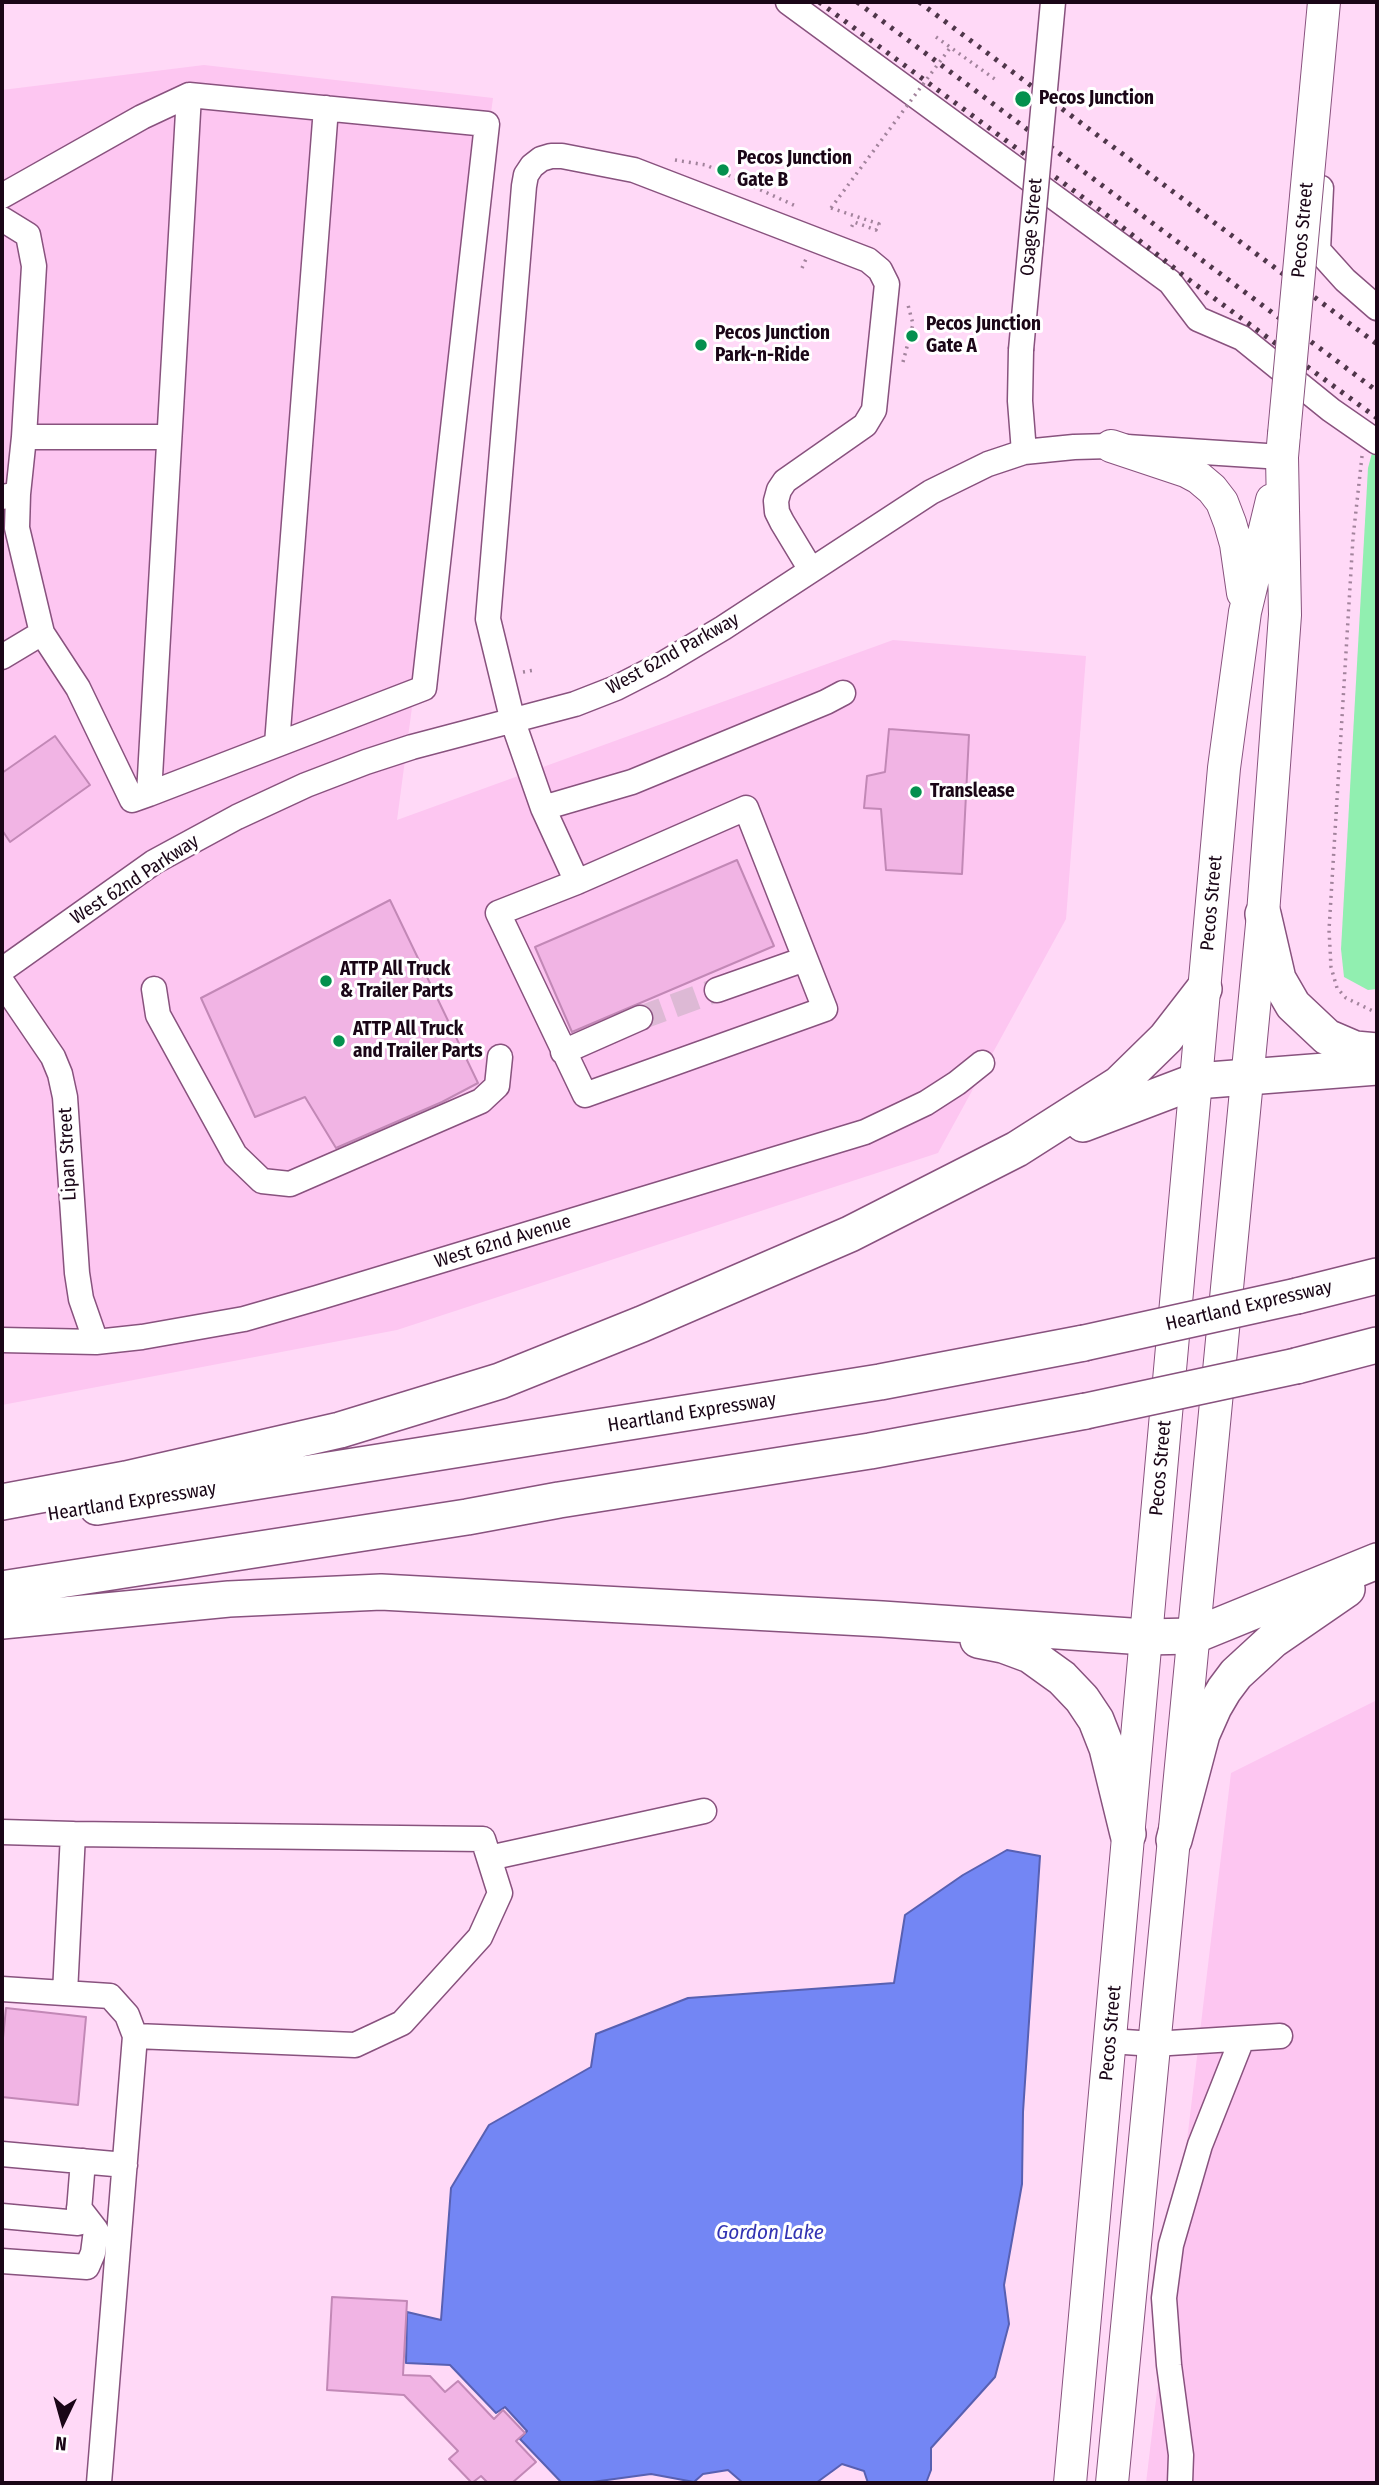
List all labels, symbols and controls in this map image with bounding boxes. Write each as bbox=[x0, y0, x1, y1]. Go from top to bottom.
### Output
place label: Pecos Junction bbox=[1039, 88, 1154, 110]
marker: Pecos Junction bbox=[1013, 89, 1033, 109]
place label: Pecos Junction Gate B bbox=[737, 148, 852, 192]
marker: Pecos Junction Gate B bbox=[715, 162, 731, 178]
street label: Osage Street bbox=[1016, 177, 1048, 277]
street label: Pecos Street bbox=[1287, 181, 1319, 279]
place label: Pecos Junction Gate A bbox=[926, 314, 1041, 358]
place label: Pecos Junction Park-n-Ride bbox=[715, 323, 830, 367]
marker: Pecos Junction Gate A bbox=[904, 328, 920, 344]
marker: Pecos Junction Park-n-Ride bbox=[693, 337, 709, 353]
street label: West 62nd Parkway bbox=[603, 608, 743, 700]
place label: Translease bbox=[930, 781, 1015, 803]
marker: Translease bbox=[908, 784, 924, 800]
street label: West 62nd Parkway bbox=[67, 830, 203, 930]
street label: Pecos Street bbox=[1196, 854, 1228, 952]
place label: ATTP All Truck & Trailer Parts bbox=[340, 959, 453, 1003]
marker: ATTP All Truck & Trailer Parts bbox=[318, 973, 334, 989]
place label: ATTP All Truck and Trailer Parts bbox=[353, 1019, 483, 1063]
marker: ATTP All Truck and Trailer Parts bbox=[331, 1033, 347, 1049]
street label: Lipan Street bbox=[54, 1107, 82, 1201]
street label: West 62nd Avenue bbox=[432, 1210, 574, 1274]
street label: Heartland Expressway bbox=[1164, 1276, 1334, 1336]
street label: Heartland Expressway bbox=[606, 1388, 778, 1438]
street label: Pecos Street bbox=[1145, 1419, 1177, 1517]
street label: Heartland Expressway bbox=[46, 1477, 218, 1527]
street label: Pecos Street bbox=[1095, 1984, 1127, 2082]
water label: Gordon Lake bbox=[716, 2220, 824, 2246]
north arrow bbox=[28, 2387, 98, 2457]
text: N bbox=[54, 2431, 68, 2455]

